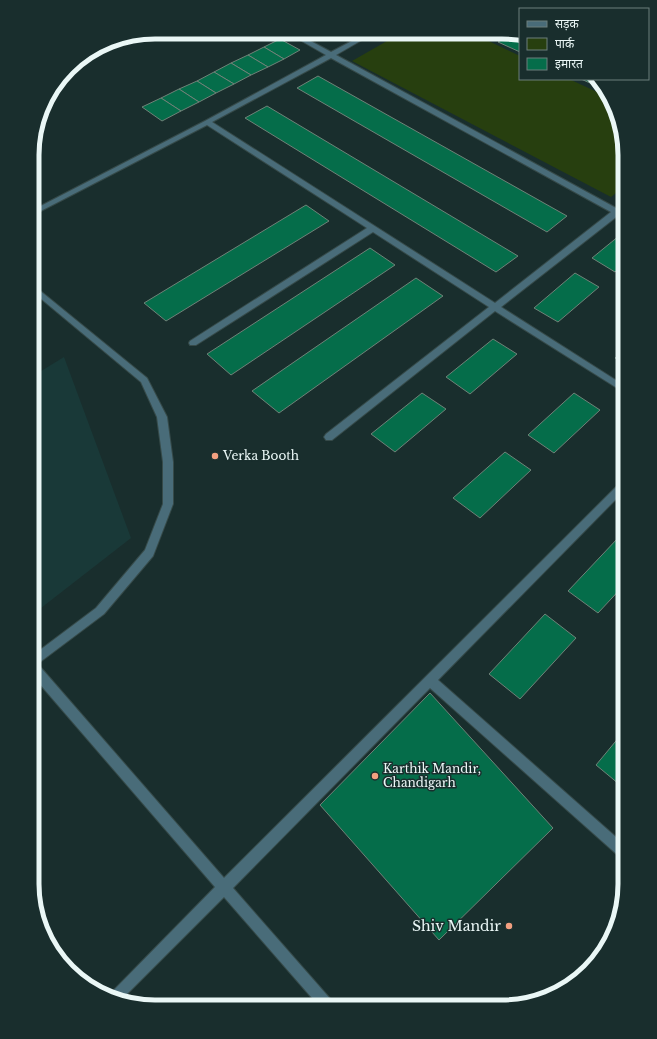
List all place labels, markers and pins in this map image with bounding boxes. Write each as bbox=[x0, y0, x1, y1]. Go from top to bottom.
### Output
place label: Verka Booth bbox=[222, 448, 299, 463]
marker: Verka Booth bbox=[210, 451, 220, 461]
place label: Karthik Mandir, Chandigarh bbox=[383, 761, 481, 790]
marker: Karthik Mandir, Chandigarh bbox=[370, 771, 380, 781]
place label: Shiv Mandir bbox=[412, 917, 501, 935]
marker: Shiv Mandir bbox=[504, 921, 514, 931]

